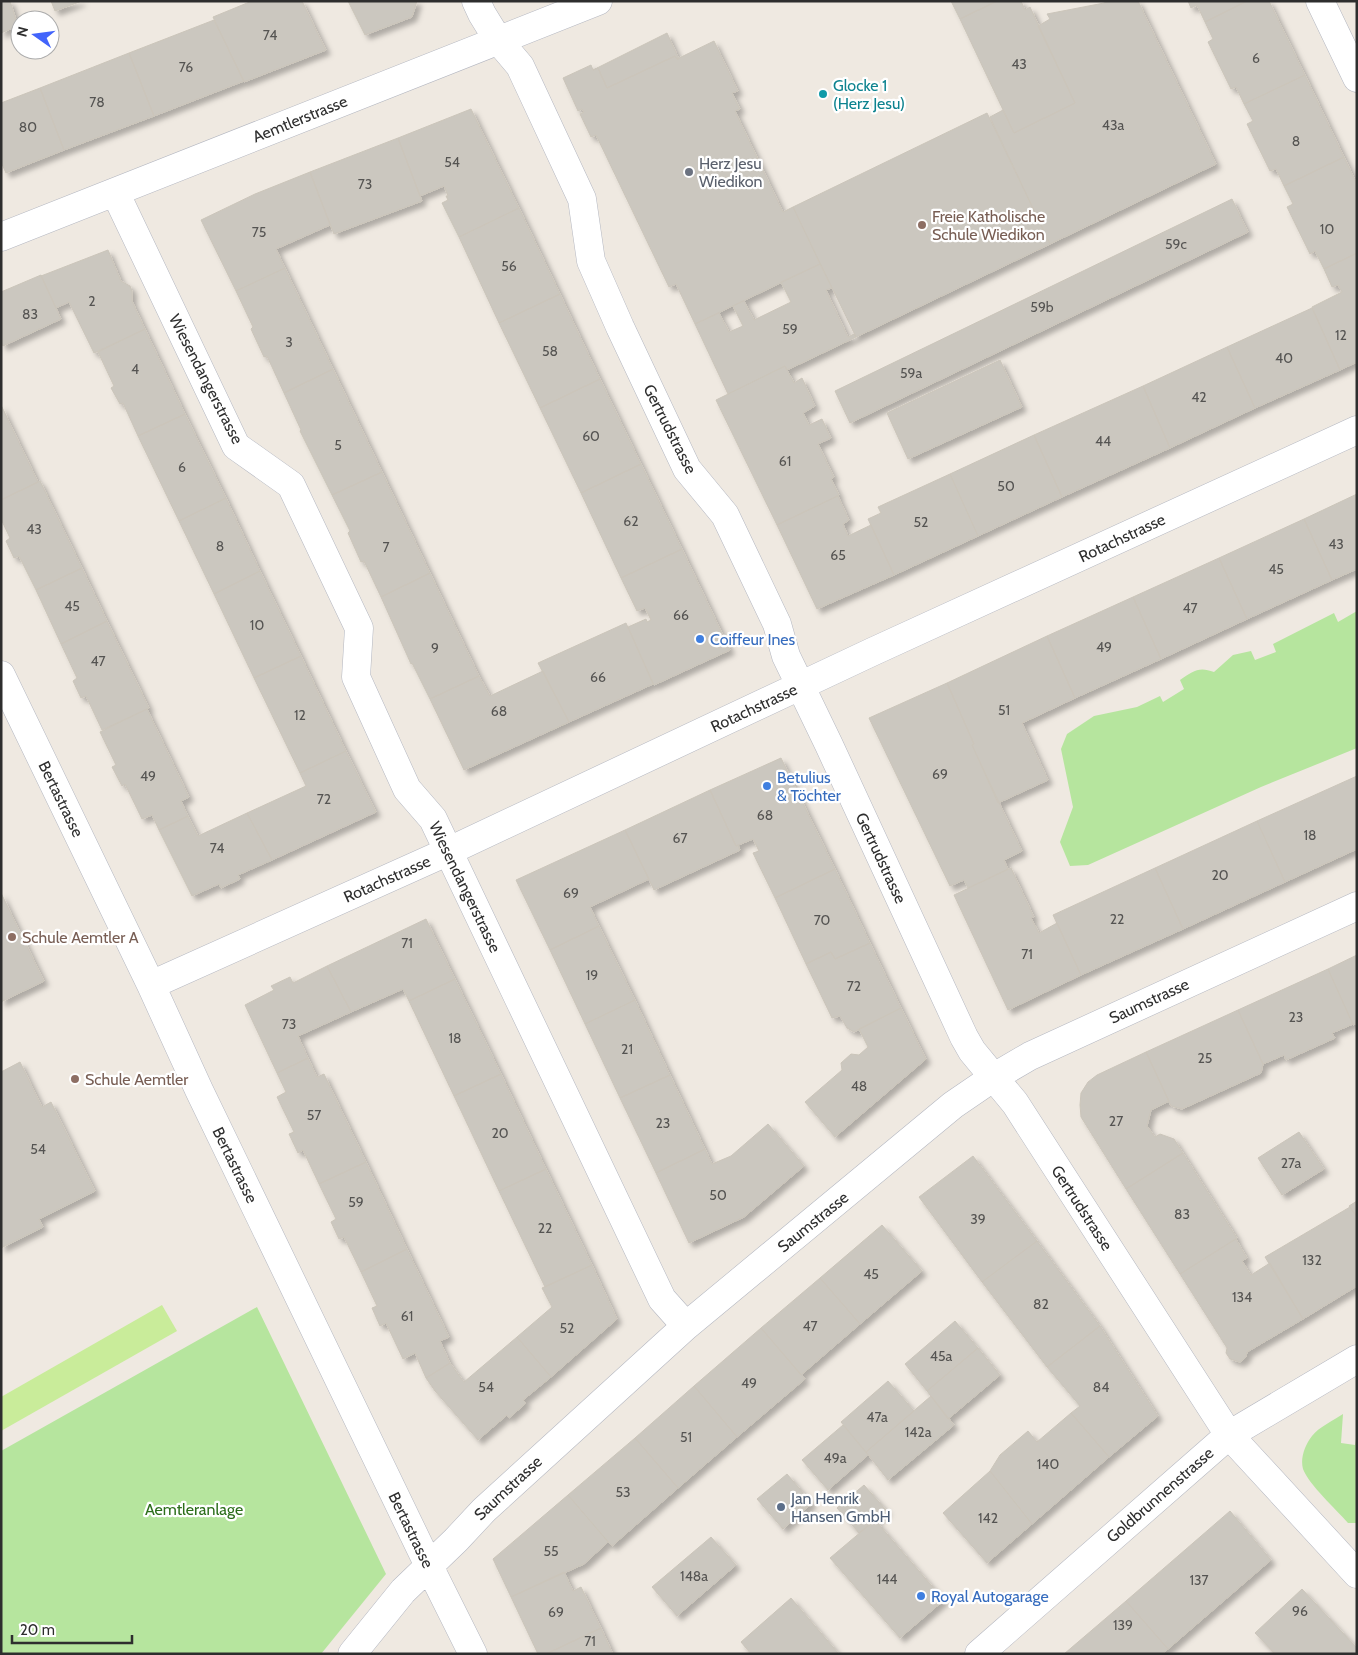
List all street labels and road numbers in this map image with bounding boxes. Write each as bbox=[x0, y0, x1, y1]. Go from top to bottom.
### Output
street label: Aemtlerstrasse bbox=[250, 91, 350, 147]
street label: Wiesendangerstrasse bbox=[165, 311, 247, 447]
street label: Gertrudstrasse bbox=[639, 381, 701, 477]
street label: Rotachstrasse bbox=[1076, 510, 1168, 566]
street label: Rotachstrasse bbox=[708, 680, 800, 736]
street label: Bertastrasse bbox=[34, 758, 88, 840]
street label: Gertrudstrasse bbox=[852, 810, 910, 906]
street label: Wiesendangerstrasse bbox=[425, 818, 505, 956]
street label: Rotachstrasse bbox=[341, 851, 433, 907]
street label: Saumstrasse bbox=[1106, 974, 1192, 1028]
street label: Bertastrasse bbox=[208, 1124, 262, 1206]
street label: Gertrudstrasse bbox=[1047, 1162, 1117, 1254]
street label: Saumstrasse bbox=[774, 1188, 852, 1256]
street label: Goldbrunnenstrasse bbox=[1103, 1443, 1217, 1547]
street label: Saumstrasse bbox=[470, 1452, 546, 1524]
street label: Bertastrasse bbox=[384, 1489, 438, 1571]

